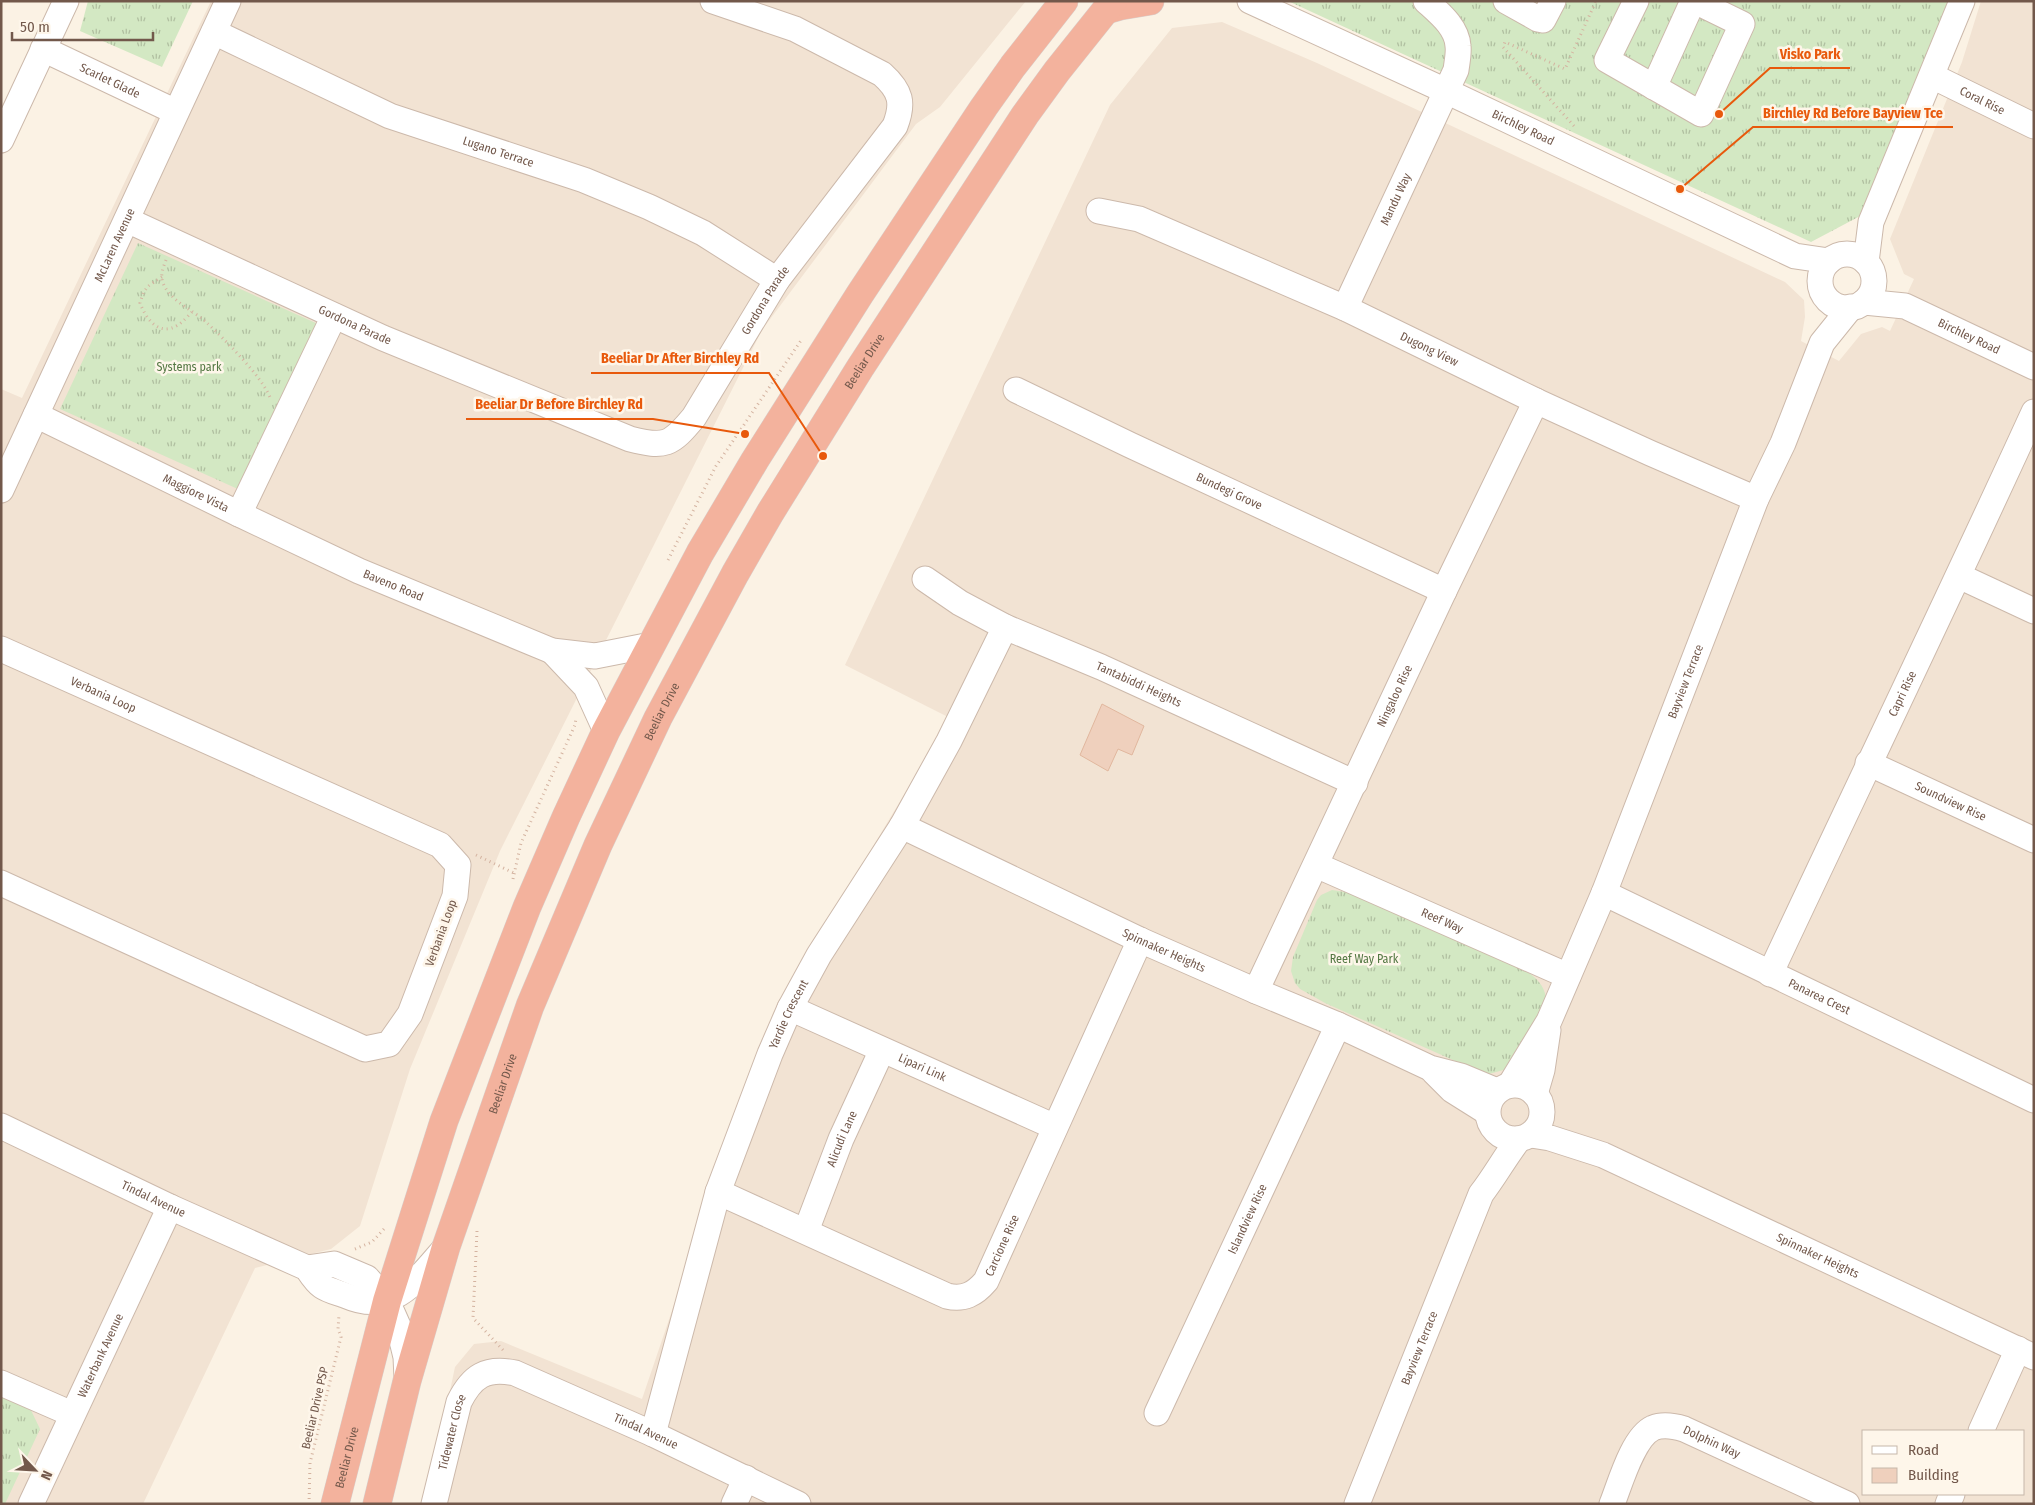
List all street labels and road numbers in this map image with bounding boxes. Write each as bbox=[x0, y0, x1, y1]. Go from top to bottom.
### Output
street label: Scarlet Glade bbox=[77, 60, 142, 101]
street label: Coral Rise bbox=[1957, 84, 2007, 118]
street label: Birchley Road bbox=[1490, 107, 1556, 148]
street label: Lugano Terrace bbox=[461, 133, 536, 170]
street label: Mandu Way bbox=[1378, 170, 1414, 228]
street label: McLaren Avenue bbox=[92, 206, 138, 284]
street label: Gordona Parade bbox=[738, 263, 792, 337]
street label: Gordona Parade bbox=[316, 302, 393, 348]
street label: Birchley Road bbox=[1936, 316, 2002, 357]
street label: Dugong View bbox=[1398, 329, 1461, 369]
street label: Beeliar Drive bbox=[842, 331, 888, 392]
street label: Bundegi Grove bbox=[1194, 470, 1265, 513]
street label: Maggiore Vista bbox=[161, 471, 231, 515]
street label: Baveno Road bbox=[361, 567, 426, 604]
street label: Bayview Terrace bbox=[1665, 642, 1706, 720]
street label: Tantabiddi Heights bbox=[1094, 659, 1184, 710]
street label: Ningaloo Rise bbox=[1374, 663, 1415, 729]
street label: Capri Rise bbox=[1886, 669, 1919, 719]
street label: Verbania Loop bbox=[68, 674, 138, 715]
street label: Beeliar Drive bbox=[641, 680, 683, 743]
street label: Soundview Rise bbox=[1913, 779, 1988, 824]
street label: Verbania Loop bbox=[422, 898, 460, 968]
street label: Reef Way bbox=[1419, 905, 1466, 936]
street label: Spinnaker Heights bbox=[1120, 926, 1208, 975]
street label: Panarea Crest bbox=[1786, 976, 1853, 1018]
street label: Yardie Crescent bbox=[766, 977, 811, 1051]
street label: Lipari Link bbox=[896, 1051, 949, 1084]
street label: Beeliar Drive bbox=[486, 1052, 520, 1116]
street label: Alicudi Lane bbox=[824, 1108, 860, 1169]
street label: Tindal Avenue bbox=[119, 1178, 188, 1220]
street label: Islandview Rise bbox=[1225, 1182, 1270, 1256]
street label: Carcione Rise bbox=[982, 1212, 1022, 1278]
street label: Spinnaker Heights bbox=[1774, 1230, 1861, 1281]
street label: Bayview Terrace bbox=[1398, 1309, 1440, 1387]
street label: Waterbank Avenue bbox=[75, 1311, 126, 1400]
street label: Beeliar Drive PSP bbox=[299, 1365, 331, 1451]
street label: Tidewater Close bbox=[436, 1391, 469, 1472]
street label: Tindal Avenue bbox=[612, 1411, 680, 1452]
street label: Dolphin Way bbox=[1681, 1423, 1743, 1461]
street label: Beeliar Drive bbox=[332, 1425, 362, 1490]

